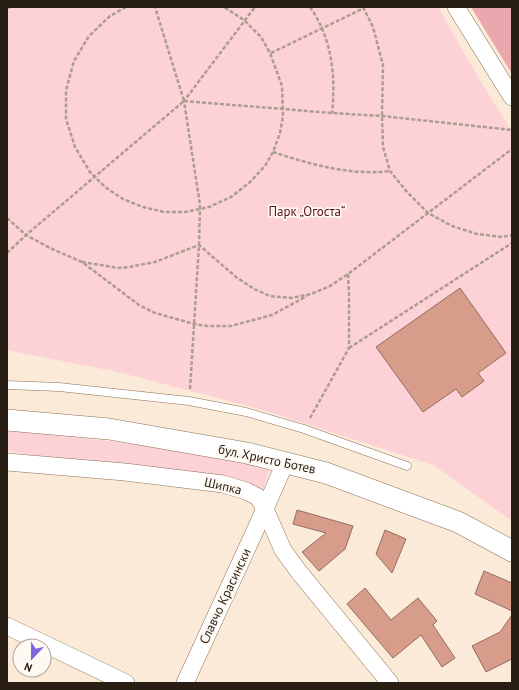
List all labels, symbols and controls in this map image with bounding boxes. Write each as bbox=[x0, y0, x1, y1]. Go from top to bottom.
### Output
park label: Парк „Огоста“ bbox=[269, 203, 345, 220]
street label: бул. Христо Ботев bbox=[217, 440, 317, 478]
street label: Шипка bbox=[203, 473, 243, 499]
street label: Славчо Красински bbox=[195, 545, 255, 647]
north arrow bbox=[12, 638, 52, 678]
text: N bbox=[22, 659, 34, 675]

